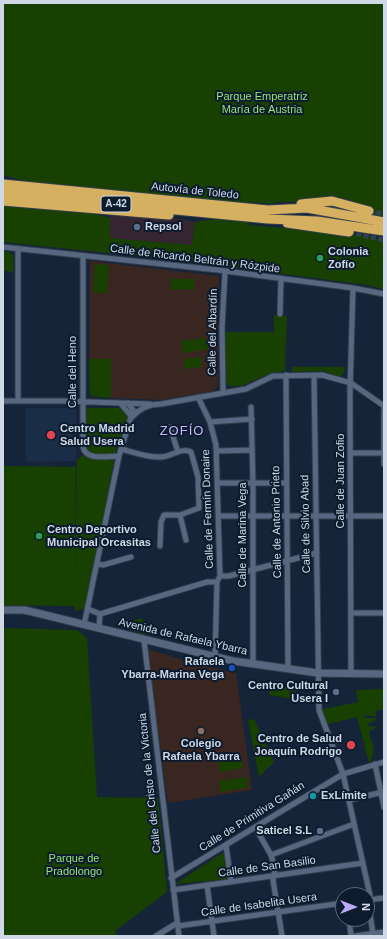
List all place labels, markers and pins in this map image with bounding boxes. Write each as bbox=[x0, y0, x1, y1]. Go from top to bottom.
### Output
place label: Repsol bbox=[145, 220, 182, 234]
marker: Repsol bbox=[132, 222, 142, 232]
place label: Colonia Zofío bbox=[328, 245, 368, 271]
marker: Colonia Zofío bbox=[315, 253, 325, 263]
place label: Centro Madrid Salud Usera bbox=[60, 422, 135, 448]
marker: Centro Madrid Salud Usera bbox=[45, 429, 57, 441]
place label: Centro Deportivo Municipal Orcasitas bbox=[47, 523, 151, 549]
marker: Centro Deportivo Municipal Orcasitas bbox=[34, 531, 44, 541]
place label: Rafaela Ybarra-Marina Vega bbox=[121, 655, 224, 681]
marker: Rafaela Ybarra-Marina Vega bbox=[227, 663, 237, 673]
place label: Centro Cultural Usera I bbox=[248, 679, 328, 705]
marker: Centro Cultural Usera I bbox=[331, 687, 341, 697]
marker: Colegio Rafaela Ybarra bbox=[196, 726, 206, 736]
place label: Centro de Salud Joaquín Rodrigo bbox=[255, 732, 342, 758]
place label: Colegio Rafaela Ybarra bbox=[162, 737, 240, 763]
marker: Centro de Salud Joaquín Rodrigo bbox=[345, 739, 357, 751]
place label: ExLímite bbox=[321, 789, 367, 803]
marker: ExLímite bbox=[308, 791, 318, 801]
place label: Saticel S.L bbox=[256, 824, 312, 838]
marker: Saticel S.L bbox=[315, 826, 325, 836]

